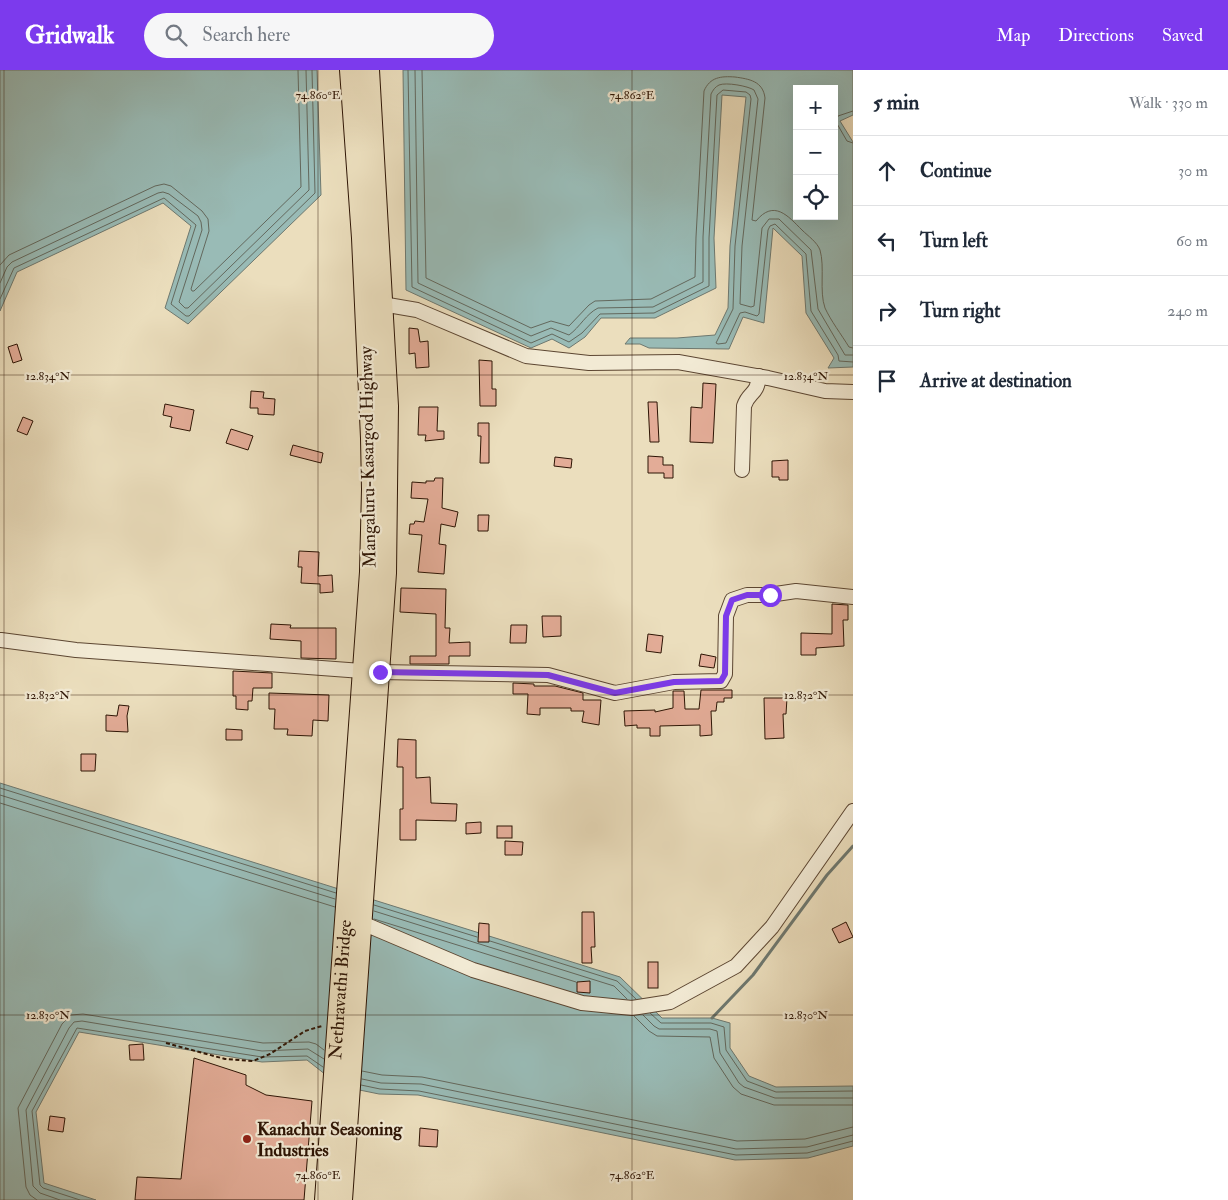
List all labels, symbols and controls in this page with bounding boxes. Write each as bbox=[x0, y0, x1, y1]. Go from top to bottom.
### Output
search box bbox=[144, 13, 494, 58]
text: Gridwalk bbox=[25, 20, 114, 51]
icon: search bbox=[162, 21, 190, 49]
text: Search here bbox=[202, 23, 290, 47]
text: Map bbox=[997, 24, 1030, 47]
text: Directions bbox=[1058, 24, 1134, 47]
text: Saved bbox=[1162, 24, 1203, 47]
map controls bbox=[793, 85, 838, 220]
button: + bbox=[793, 85, 838, 130]
text: 74.860°E bbox=[296, 88, 341, 103]
text: 74.862°E bbox=[610, 88, 655, 103]
text: 5 min bbox=[873, 89, 919, 116]
text: Walk · 330 m bbox=[1129, 93, 1208, 113]
button: − bbox=[793, 130, 838, 175]
icon: ahead bbox=[873, 157, 901, 185]
text: Continue bbox=[920, 159, 991, 183]
text: 30 m bbox=[1178, 161, 1208, 181]
button: locate bbox=[793, 175, 838, 220]
icon: left bbox=[873, 227, 901, 255]
text: Turn left bbox=[920, 229, 988, 253]
text: 60 m bbox=[1176, 231, 1208, 251]
icon: right bbox=[873, 297, 901, 325]
text: Turn right bbox=[920, 299, 1000, 323]
text: 240 m bbox=[1167, 301, 1208, 321]
street label: Mangaluru-Kasargod Highway bbox=[355, 345, 381, 568]
icon: arrive bbox=[873, 367, 901, 395]
text: 12.834°N bbox=[26, 369, 70, 384]
text: 12.834°N bbox=[784, 369, 828, 384]
text: Arrive at destination bbox=[920, 369, 1072, 393]
route start bbox=[759, 584, 782, 607]
route end bbox=[369, 661, 392, 684]
text: 12.832°N bbox=[26, 688, 70, 703]
text: 12.832°N bbox=[784, 688, 828, 703]
street label: Nethravathi Bridge bbox=[324, 919, 357, 1060]
text: 12.830°N bbox=[26, 1008, 70, 1023]
text: 12.830°N bbox=[784, 1008, 828, 1023]
place label: Kanachur Seasoning Industries bbox=[257, 1118, 403, 1162]
marker: Kanachur Seasoning Industries bbox=[241, 1133, 253, 1145]
text: 74.860°E bbox=[296, 1168, 341, 1183]
text: 74.862°E bbox=[610, 1168, 655, 1183]

